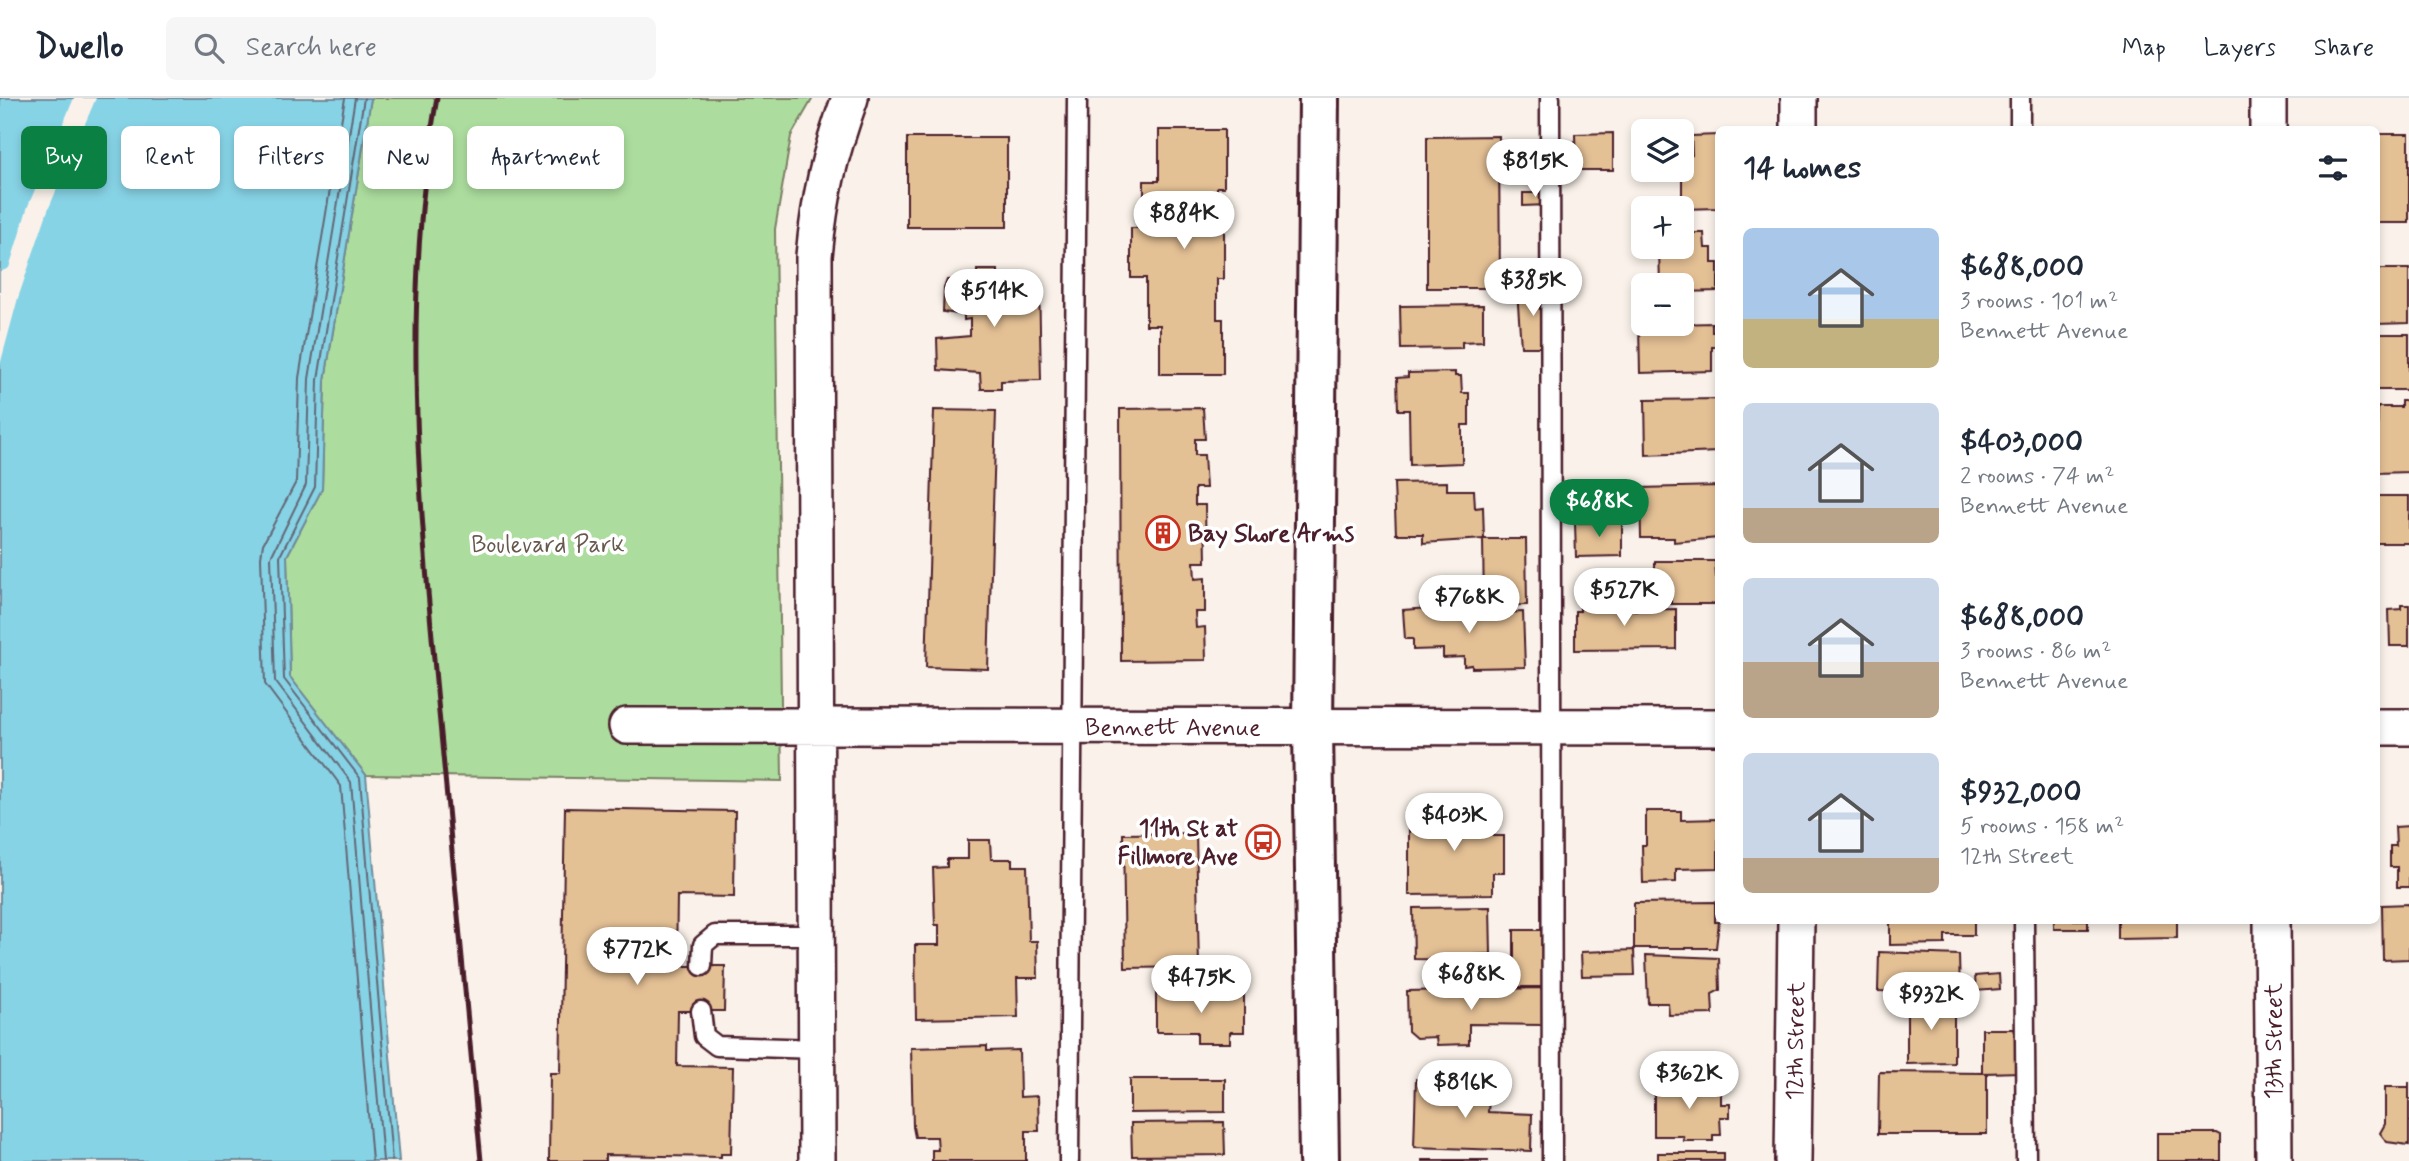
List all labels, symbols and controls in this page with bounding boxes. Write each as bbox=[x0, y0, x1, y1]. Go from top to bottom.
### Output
search box bbox=[166, 17, 656, 80]
text: Dwello bbox=[35, 26, 124, 70]
icon: search bbox=[190, 29, 228, 67]
text: Search here bbox=[246, 31, 377, 65]
text: Map bbox=[2122, 33, 2166, 64]
text: Layers bbox=[2204, 33, 2276, 64]
text: Share bbox=[2314, 33, 2374, 64]
map controls bbox=[1631, 119, 1694, 336]
button: layers bbox=[1631, 119, 1694, 182]
chip: Buy bbox=[21, 126, 107, 189]
chip: Rent bbox=[121, 126, 220, 189]
chip: Filters bbox=[234, 126, 349, 189]
chip: New bbox=[363, 126, 453, 189]
chip: Apartment bbox=[467, 126, 624, 189]
pin: $815K bbox=[1486, 140, 1584, 199]
text: $815K bbox=[1502, 147, 1568, 177]
text: 14 homes bbox=[1743, 149, 1861, 188]
icon: filters bbox=[2314, 149, 2352, 187]
pin: $884K bbox=[1135, 192, 1233, 251]
button: + bbox=[1631, 196, 1694, 259]
text: $884K bbox=[1150, 199, 1218, 229]
text: $688,000 bbox=[1960, 248, 2084, 287]
icon: home bbox=[1799, 256, 1883, 340]
pin: $385K bbox=[1484, 258, 1582, 318]
text: $385K bbox=[1500, 266, 1566, 296]
pin: $514K bbox=[945, 270, 1043, 329]
button: − bbox=[1631, 273, 1694, 336]
text: $514K bbox=[961, 277, 1028, 307]
text: 3 rooms · 101 m² bbox=[1960, 287, 2118, 317]
text: Bennett Avenue bbox=[1960, 317, 2128, 347]
text: $403,000 bbox=[1960, 423, 2083, 462]
icon: home bbox=[1799, 431, 1883, 515]
text: 2 rooms · 74 m² bbox=[1960, 462, 2115, 492]
pin: $688K bbox=[1550, 480, 1648, 539]
text: $688K bbox=[1566, 487, 1632, 517]
text: Bennett Avenue bbox=[1960, 492, 2128, 522]
building icon: Bay Shore Arms bbox=[1144, 514, 1182, 552]
place label: Bay Shore Arms bbox=[1188, 519, 1355, 550]
park label: Boulevard Park bbox=[471, 530, 625, 561]
pin: $527K bbox=[1575, 568, 1673, 628]
pin: $768K bbox=[1420, 575, 1518, 635]
text: $527K bbox=[1590, 576, 1658, 606]
text: $768K bbox=[1435, 583, 1503, 613]
text: $688,000 bbox=[1960, 598, 2084, 637]
icon: home bbox=[1799, 606, 1883, 690]
text: 3 rooms · 86 m² bbox=[1960, 637, 2111, 667]
text: Bennett Avenue bbox=[1960, 667, 2128, 697]
street label: Bennett Avenue bbox=[1085, 713, 1261, 744]
text: $932,000 bbox=[1960, 773, 2081, 812]
icon: home bbox=[1799, 781, 1883, 865]
pin: $403K bbox=[1405, 794, 1503, 853]
text: $403K bbox=[1421, 801, 1487, 831]
text: 5 rooms · 158 m² bbox=[1960, 812, 2124, 842]
place label: 11th St at Fillmore Ave bbox=[1118, 814, 1239, 873]
bus stop icon: 11th St at Fillmore Ave bbox=[1244, 823, 1282, 861]
text: 12th Street bbox=[1960, 842, 2074, 872]
pin: $772K bbox=[588, 928, 686, 987]
text: $772K bbox=[603, 935, 672, 965]
pin: $688K bbox=[1422, 953, 1520, 1012]
pin: $475K bbox=[1152, 956, 1250, 1015]
text: $688K bbox=[1438, 960, 1504, 990]
text: $475K bbox=[1167, 963, 1235, 993]
pin: $932K bbox=[1882, 972, 1980, 1032]
text: $932K bbox=[1899, 980, 1963, 1010]
street label: 12th Street bbox=[1780, 981, 1813, 1101]
street label: 13th Street bbox=[2259, 983, 2290, 1099]
pin: $362K bbox=[1640, 1052, 1738, 1111]
text: $362K bbox=[1656, 1059, 1722, 1089]
pin: $816K bbox=[1416, 1060, 1514, 1120]
text: $816K bbox=[1433, 1068, 1497, 1098]

